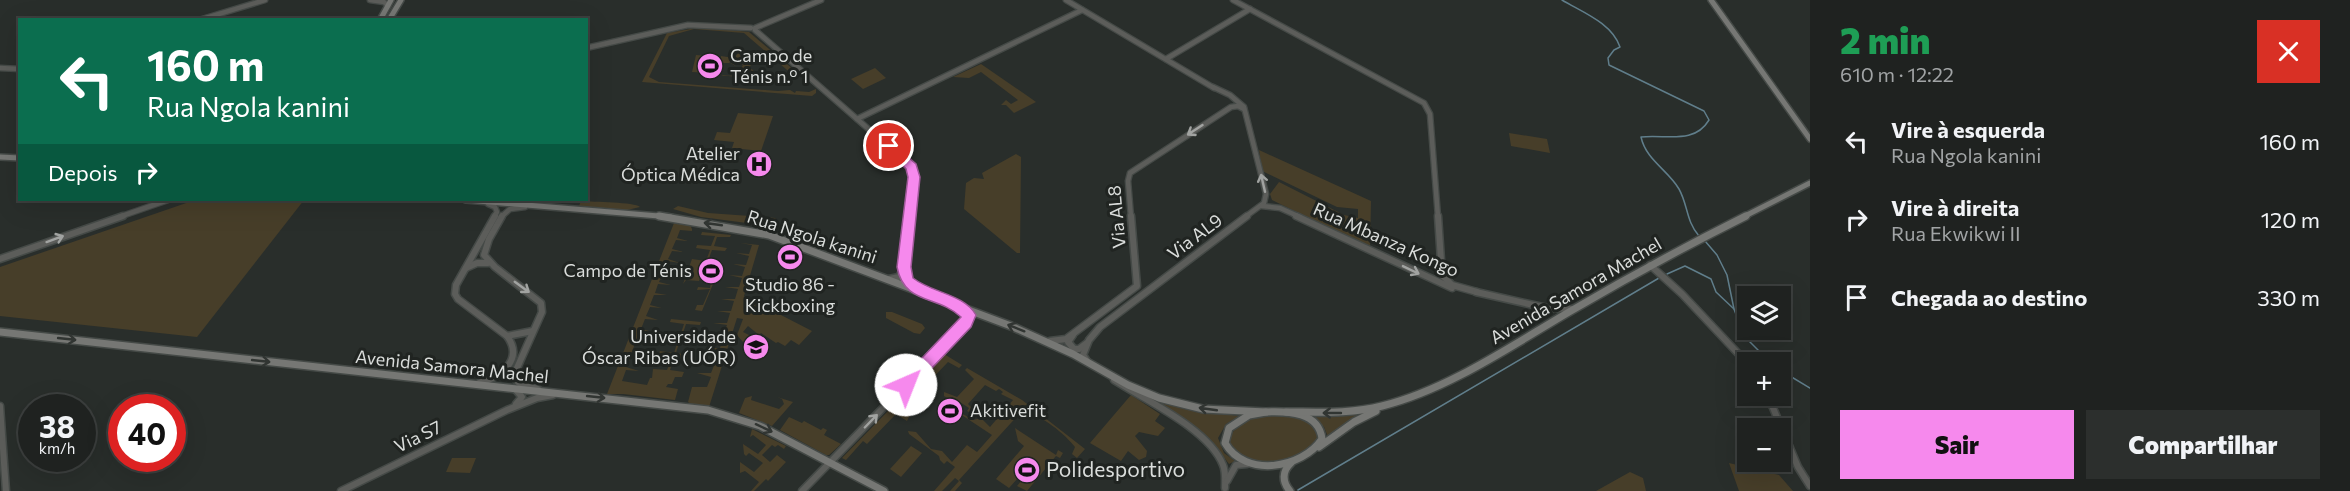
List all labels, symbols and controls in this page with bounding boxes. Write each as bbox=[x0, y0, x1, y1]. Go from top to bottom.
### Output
text: 2 min bbox=[1840, 17, 1930, 61]
button: close bbox=[2257, 20, 2320, 83]
text: 160 m bbox=[147, 38, 265, 90]
icon: left bbox=[48, 42, 126, 120]
place label: Campo de Ténis n.º 1 bbox=[730, 44, 812, 87]
sports icon: Campo de Ténis n.º 1 bbox=[695, 51, 725, 81]
text: 610 m · 12:22 bbox=[1840, 62, 1954, 86]
text: Rua Ngola kanini bbox=[147, 90, 350, 123]
text: Vire à esquerda bbox=[1891, 116, 2045, 143]
pin bbox=[863, 120, 914, 171]
one-way arrow bbox=[1187, 125, 1204, 137]
icon: left bbox=[1840, 125, 1873, 158]
text: 160 m bbox=[2259, 128, 2320, 155]
icon: arrive bbox=[872, 129, 905, 162]
place label: Atelier Óptica Médica bbox=[621, 142, 740, 185]
text: Rua Ngola kanini bbox=[1891, 143, 2041, 167]
hospital icon: Atelier Óptica Médica bbox=[744, 149, 774, 179]
icon: right bbox=[130, 156, 163, 189]
text: Depois bbox=[48, 159, 118, 186]
one-way arrow bbox=[1257, 174, 1269, 193]
street label: Via AL8 bbox=[1102, 184, 1130, 250]
text: Vire à direita bbox=[1891, 194, 2019, 221]
street label: Rua Mbanza Kongo bbox=[1310, 197, 1463, 281]
icon: right bbox=[1840, 203, 1873, 236]
street label: Rua Ngola kanini bbox=[745, 205, 880, 267]
text: 120 m bbox=[2261, 206, 2320, 233]
street label: Via AL9 bbox=[1163, 208, 1226, 264]
one-way arrow bbox=[704, 218, 724, 229]
text: Rua Ekwikwi II bbox=[1891, 221, 2021, 245]
street label: Avenida Samora Machel bbox=[1486, 232, 1665, 348]
one-way arrow bbox=[45, 233, 64, 244]
sports icon: Studio 86 - Kickboxing bbox=[775, 242, 805, 272]
sports icon: Campo de Ténis bbox=[696, 256, 726, 286]
place label: Campo de Ténis bbox=[564, 259, 692, 281]
one-way arrow bbox=[1401, 265, 1419, 277]
place label: Studio 86 - Kickboxing bbox=[745, 273, 836, 316]
one-way arrow bbox=[514, 281, 530, 293]
icon: arrive bbox=[1840, 281, 1873, 314]
text: Chegada ao destino bbox=[1891, 284, 2087, 311]
text: 330 m bbox=[2257, 284, 2320, 311]
map controls bbox=[1737, 286, 1791, 472]
button: layers bbox=[1737, 286, 1791, 340]
one-way arrow bbox=[1007, 322, 1026, 333]
place label: Universidade Óscar Ribas (UÓR) bbox=[582, 325, 736, 368]
school or university icon: Universidade Óscar Ribas (UÓR) bbox=[741, 332, 771, 362]
one-way arrow bbox=[57, 334, 76, 345]
street label: Avenida Samora Machel bbox=[354, 345, 550, 387]
button: + bbox=[1737, 352, 1791, 406]
position arrow bbox=[874, 353, 938, 417]
one-way arrow bbox=[250, 356, 270, 367]
one-way arrow bbox=[586, 392, 605, 403]
speed limit sign: 40 bbox=[108, 394, 186, 472]
sports icon: Akitivefit bbox=[935, 396, 965, 426]
place label: Akitivefit bbox=[970, 399, 1046, 421]
one-way arrow bbox=[1198, 404, 1218, 415]
text: 38 bbox=[39, 407, 75, 444]
one-way arrow bbox=[1322, 407, 1342, 419]
button: Sair bbox=[1840, 410, 2074, 479]
button: Compartilhar bbox=[2086, 410, 2320, 479]
one-way arrow bbox=[863, 414, 878, 429]
street label: Via S7 bbox=[390, 415, 445, 457]
button: − bbox=[1737, 418, 1791, 472]
one-way arrow bbox=[754, 423, 772, 435]
text: km/h bbox=[39, 439, 75, 457]
sports icon: Polidesportivo bbox=[1012, 455, 1042, 485]
place label: Polidesportivo bbox=[1046, 456, 1185, 481]

